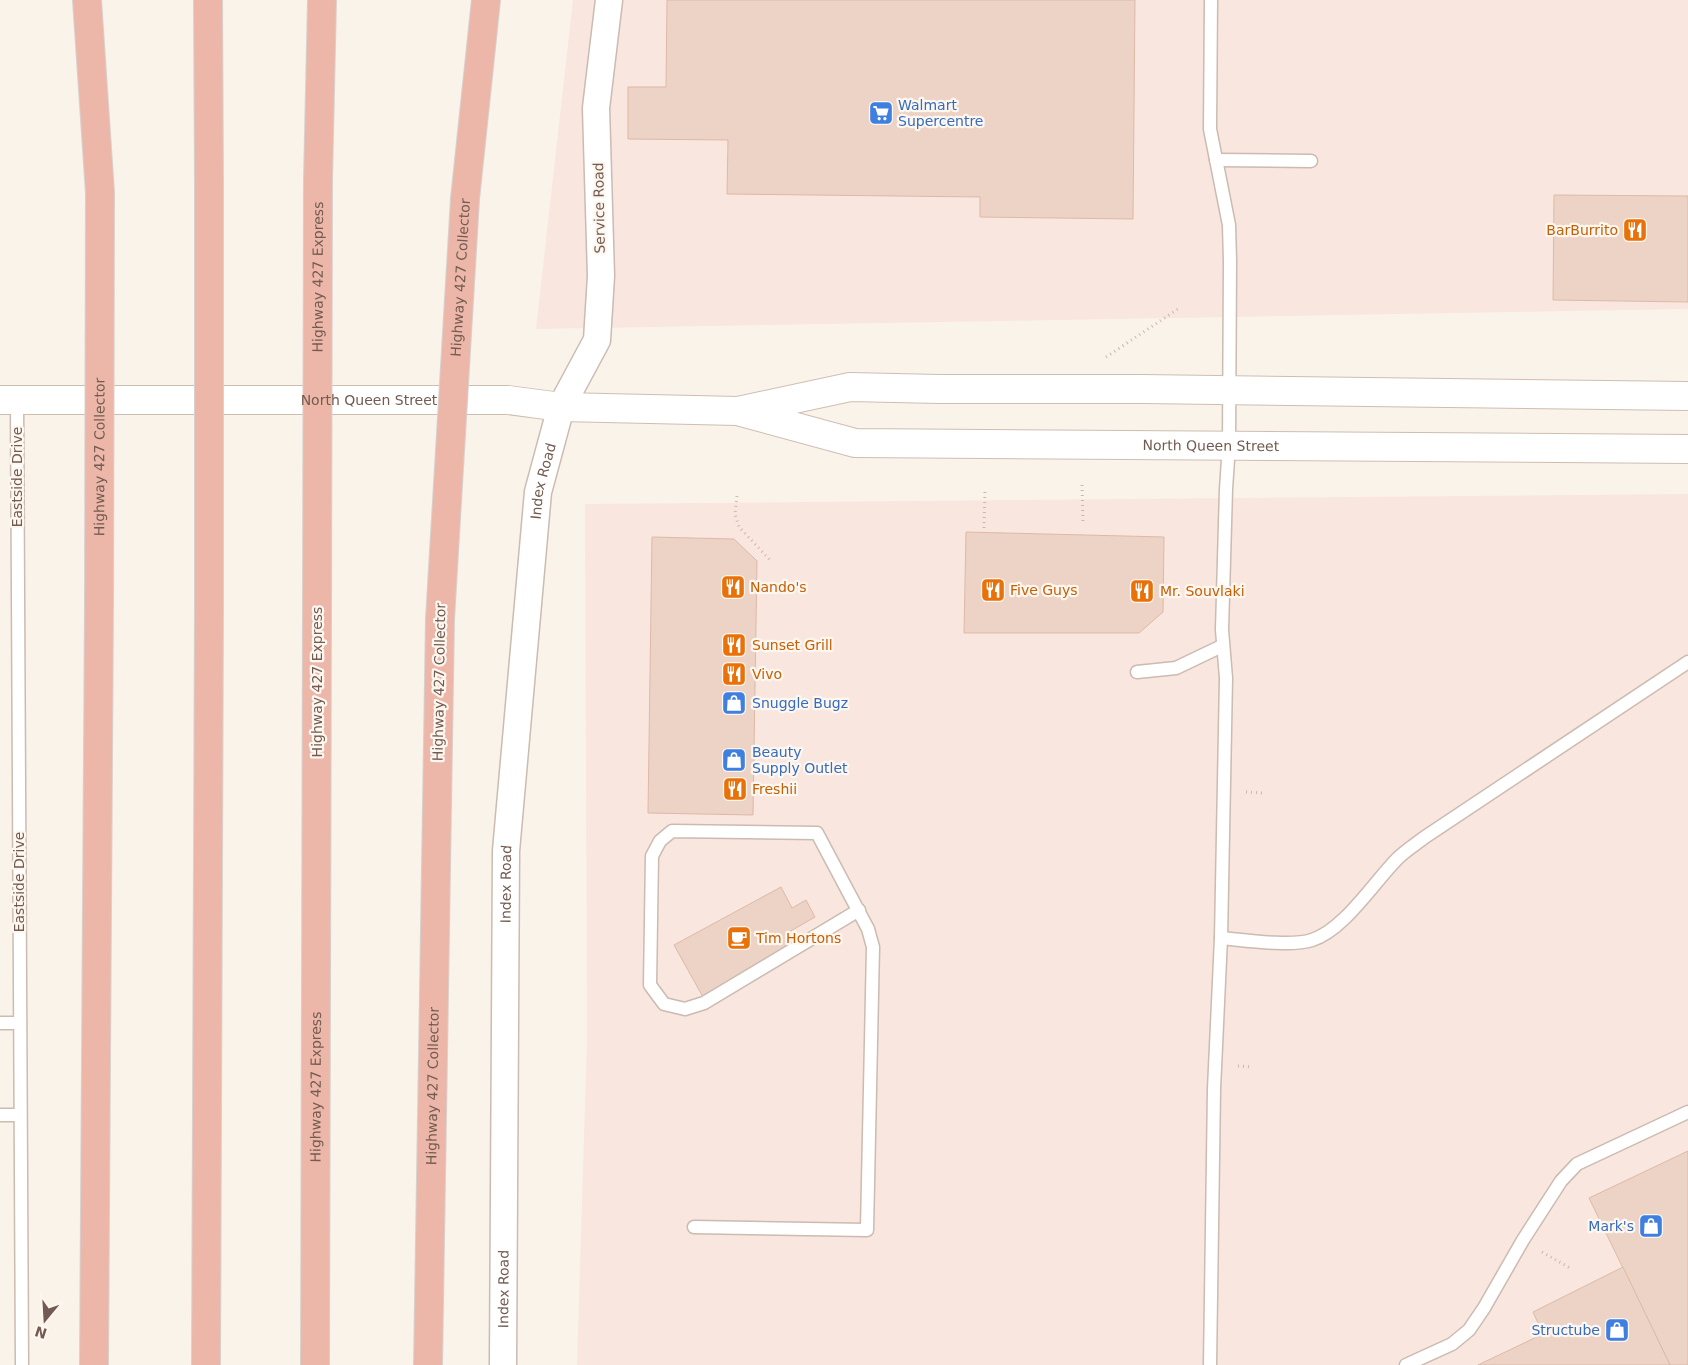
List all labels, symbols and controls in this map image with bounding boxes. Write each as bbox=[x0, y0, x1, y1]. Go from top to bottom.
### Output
place label: Walmart Supercentre bbox=[898, 97, 983, 129]
supermarket icon: Walmart Supercentre bbox=[868, 100, 894, 126]
street label: Service Road bbox=[590, 162, 608, 254]
street label: Highway 427 Collector bbox=[448, 198, 473, 357]
street label: Highway 427 Express bbox=[310, 202, 326, 352]
restaurant icon: BarBurrito bbox=[1622, 217, 1648, 243]
place label: BarBurrito bbox=[1546, 222, 1618, 238]
street label: Highway 427 Collector bbox=[91, 377, 108, 536]
street label: North Queen Street bbox=[301, 392, 438, 408]
street label: Eastside Drive bbox=[9, 427, 25, 527]
street label: North Queen Street bbox=[1142, 437, 1280, 454]
street label: Index Road bbox=[528, 441, 559, 520]
restaurant icon: Nando's bbox=[720, 574, 746, 600]
restaurant icon: Five Guys bbox=[980, 577, 1006, 603]
restaurant icon: Mr. Souvlaki bbox=[1129, 578, 1155, 604]
place label: Nando's bbox=[750, 579, 807, 595]
place label: Five Guys bbox=[1010, 582, 1078, 598]
place label: Mr. Souvlaki bbox=[1160, 583, 1245, 599]
street label: Highway 427 Collector bbox=[430, 602, 448, 761]
street label: Highway 427 Express bbox=[309, 607, 325, 757]
restaurant icon: Sunset Grill bbox=[721, 632, 747, 658]
place label: Sunset Grill bbox=[752, 637, 833, 653]
restaurant icon: Vivo bbox=[721, 661, 747, 687]
place label: Vivo bbox=[752, 666, 782, 682]
shop icon: Snuggle Bugz bbox=[721, 690, 747, 716]
place label: Snuggle Bugz bbox=[752, 695, 848, 711]
place label: Beauty Supply Outlet bbox=[752, 744, 848, 776]
shop icon: Beauty Supply Outlet bbox=[721, 747, 747, 773]
restaurant icon: Freshii bbox=[722, 776, 748, 802]
place label: Freshii bbox=[752, 781, 797, 797]
street label: Eastside Drive bbox=[11, 832, 27, 932]
street label: Index Road bbox=[498, 844, 515, 923]
cafe icon: Tim Hortons bbox=[726, 925, 752, 951]
place label: Tim Hortons bbox=[755, 930, 841, 946]
street label: Highway 427 Collector bbox=[423, 1006, 442, 1165]
street label: Highway 427 Express bbox=[308, 1012, 324, 1162]
shop icon: Mark's bbox=[1638, 1213, 1664, 1239]
place label: Mark's bbox=[1588, 1218, 1634, 1234]
street label: Index Road bbox=[495, 1250, 512, 1328]
north arrow bbox=[20, 1295, 70, 1345]
shop icon: Structube bbox=[1604, 1317, 1630, 1343]
place label: Structube bbox=[1531, 1322, 1600, 1338]
text: N bbox=[33, 1323, 49, 1342]

